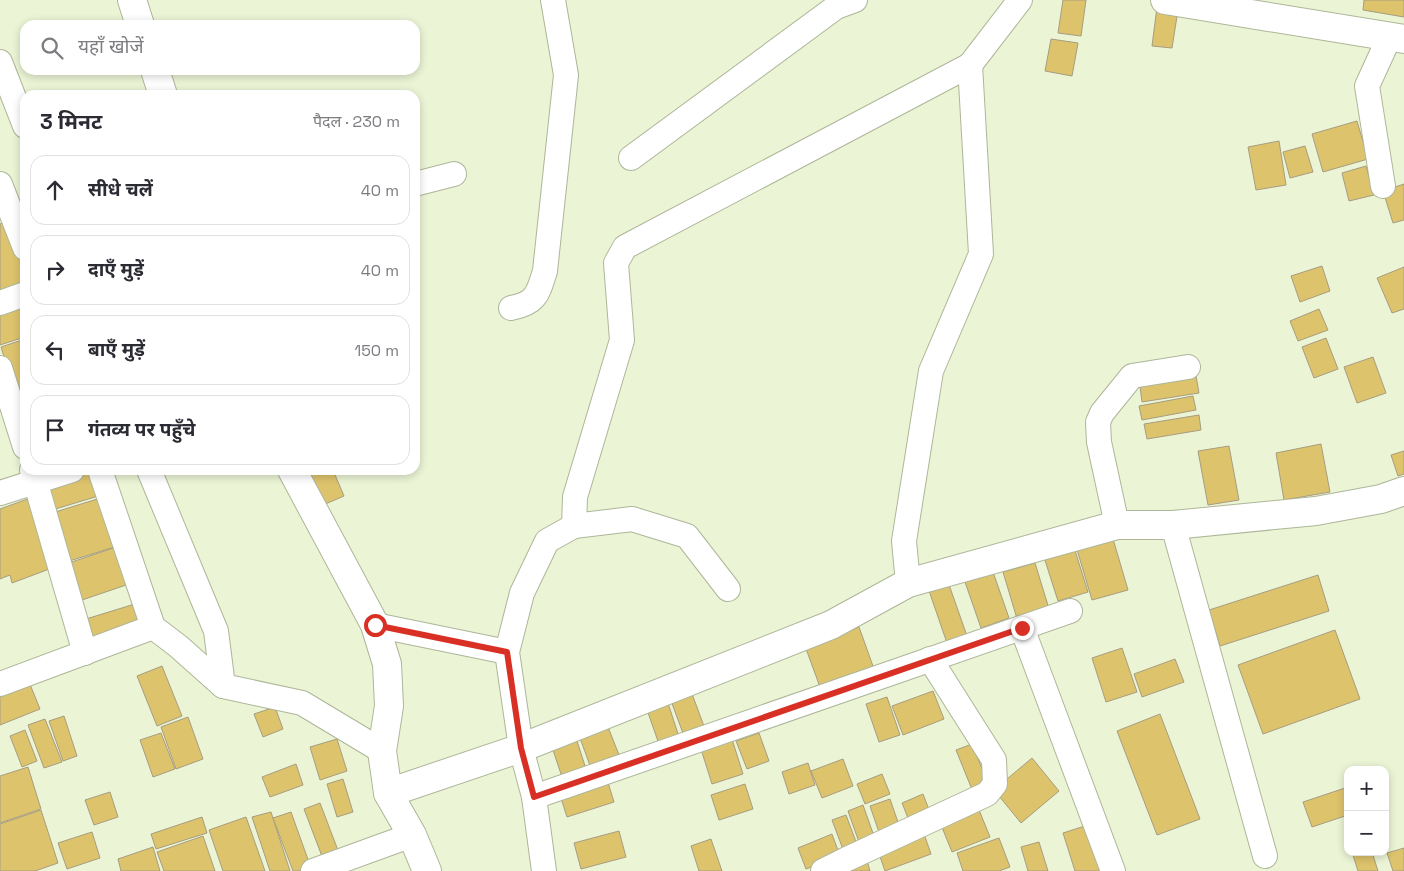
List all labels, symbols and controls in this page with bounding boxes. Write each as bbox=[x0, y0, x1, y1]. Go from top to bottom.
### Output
search box bbox=[20, 20, 420, 75]
icon: search bbox=[38, 34, 66, 62]
text: यहाँ खोजें bbox=[78, 34, 143, 59]
text: 3 मिनट bbox=[40, 108, 102, 135]
text: पैदल · 230 m bbox=[313, 111, 400, 132]
icon: ahead bbox=[41, 176, 69, 204]
text: सीधे चलें bbox=[88, 177, 153, 202]
text: 40 m bbox=[361, 180, 399, 201]
icon: right bbox=[41, 256, 69, 284]
text: दाएँ मुड़ें bbox=[88, 257, 144, 282]
text: 40 m bbox=[361, 260, 399, 281]
icon: left bbox=[41, 336, 69, 364]
text: बाएँ मुड़ें bbox=[88, 337, 145, 362]
text: 150 m bbox=[355, 340, 399, 361]
icon: arrive bbox=[41, 416, 69, 444]
text: गंतव्य पर पहुँचे bbox=[88, 417, 195, 442]
route start bbox=[364, 614, 387, 637]
route end bbox=[1011, 617, 1034, 640]
map controls bbox=[1344, 766, 1389, 856]
button: + bbox=[1344, 766, 1389, 811]
button: − bbox=[1344, 811, 1389, 856]

